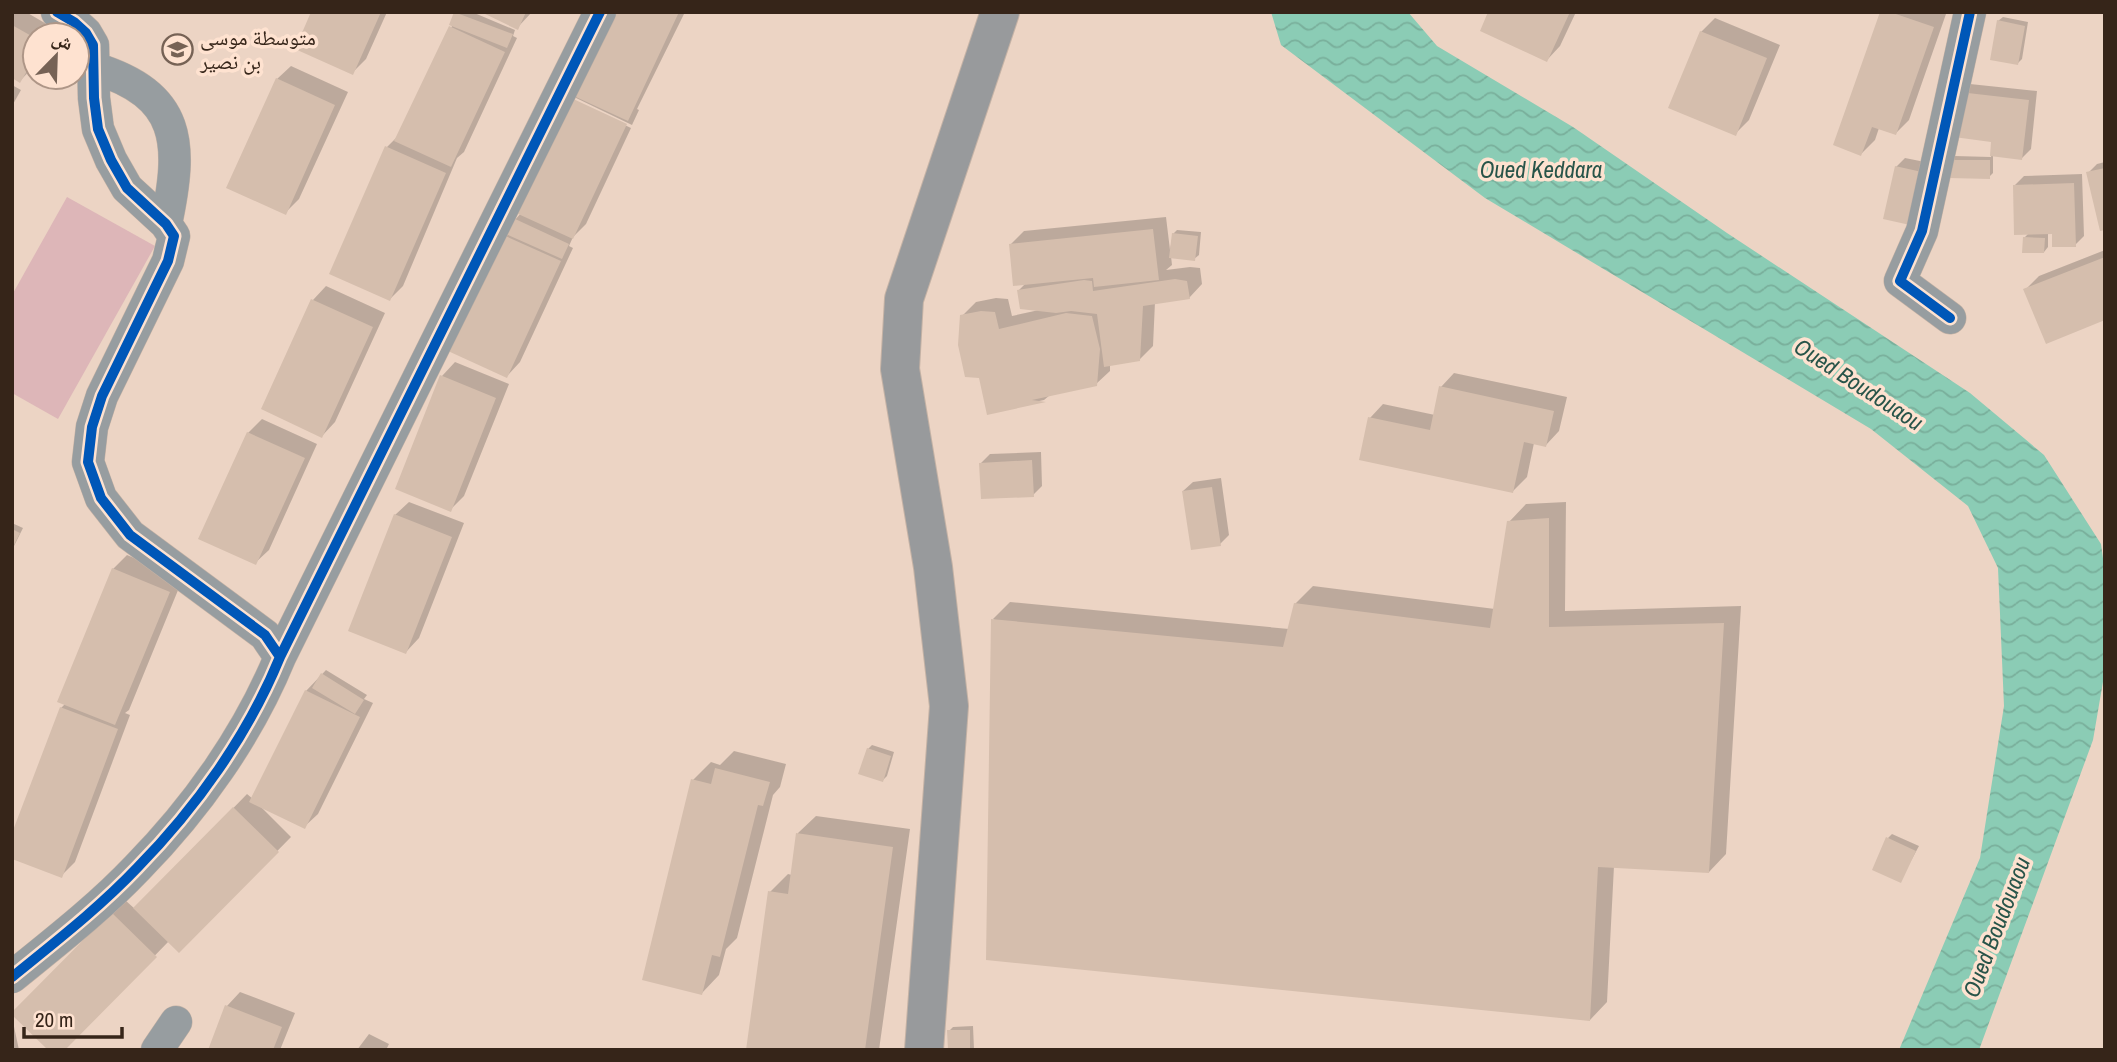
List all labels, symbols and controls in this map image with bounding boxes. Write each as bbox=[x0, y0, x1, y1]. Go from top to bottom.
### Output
north arrow bbox=[21, 21, 91, 91]
place label: متوسطة موسى بن نصير bbox=[199, 23, 316, 76]
text: ش bbox=[48, 24, 77, 56]
school or university icon: متوسطة موسى بن نصير bbox=[160, 32, 194, 66]
water label: Oued Keddara bbox=[1480, 154, 1602, 185]
water label: Oued Boudouaou bbox=[1789, 331, 1929, 437]
water label: Oued Boudouaou bbox=[1955, 852, 2037, 1002]
scale bar bbox=[24, 996, 122, 1040]
text: 20 m bbox=[35, 1005, 73, 1034]

